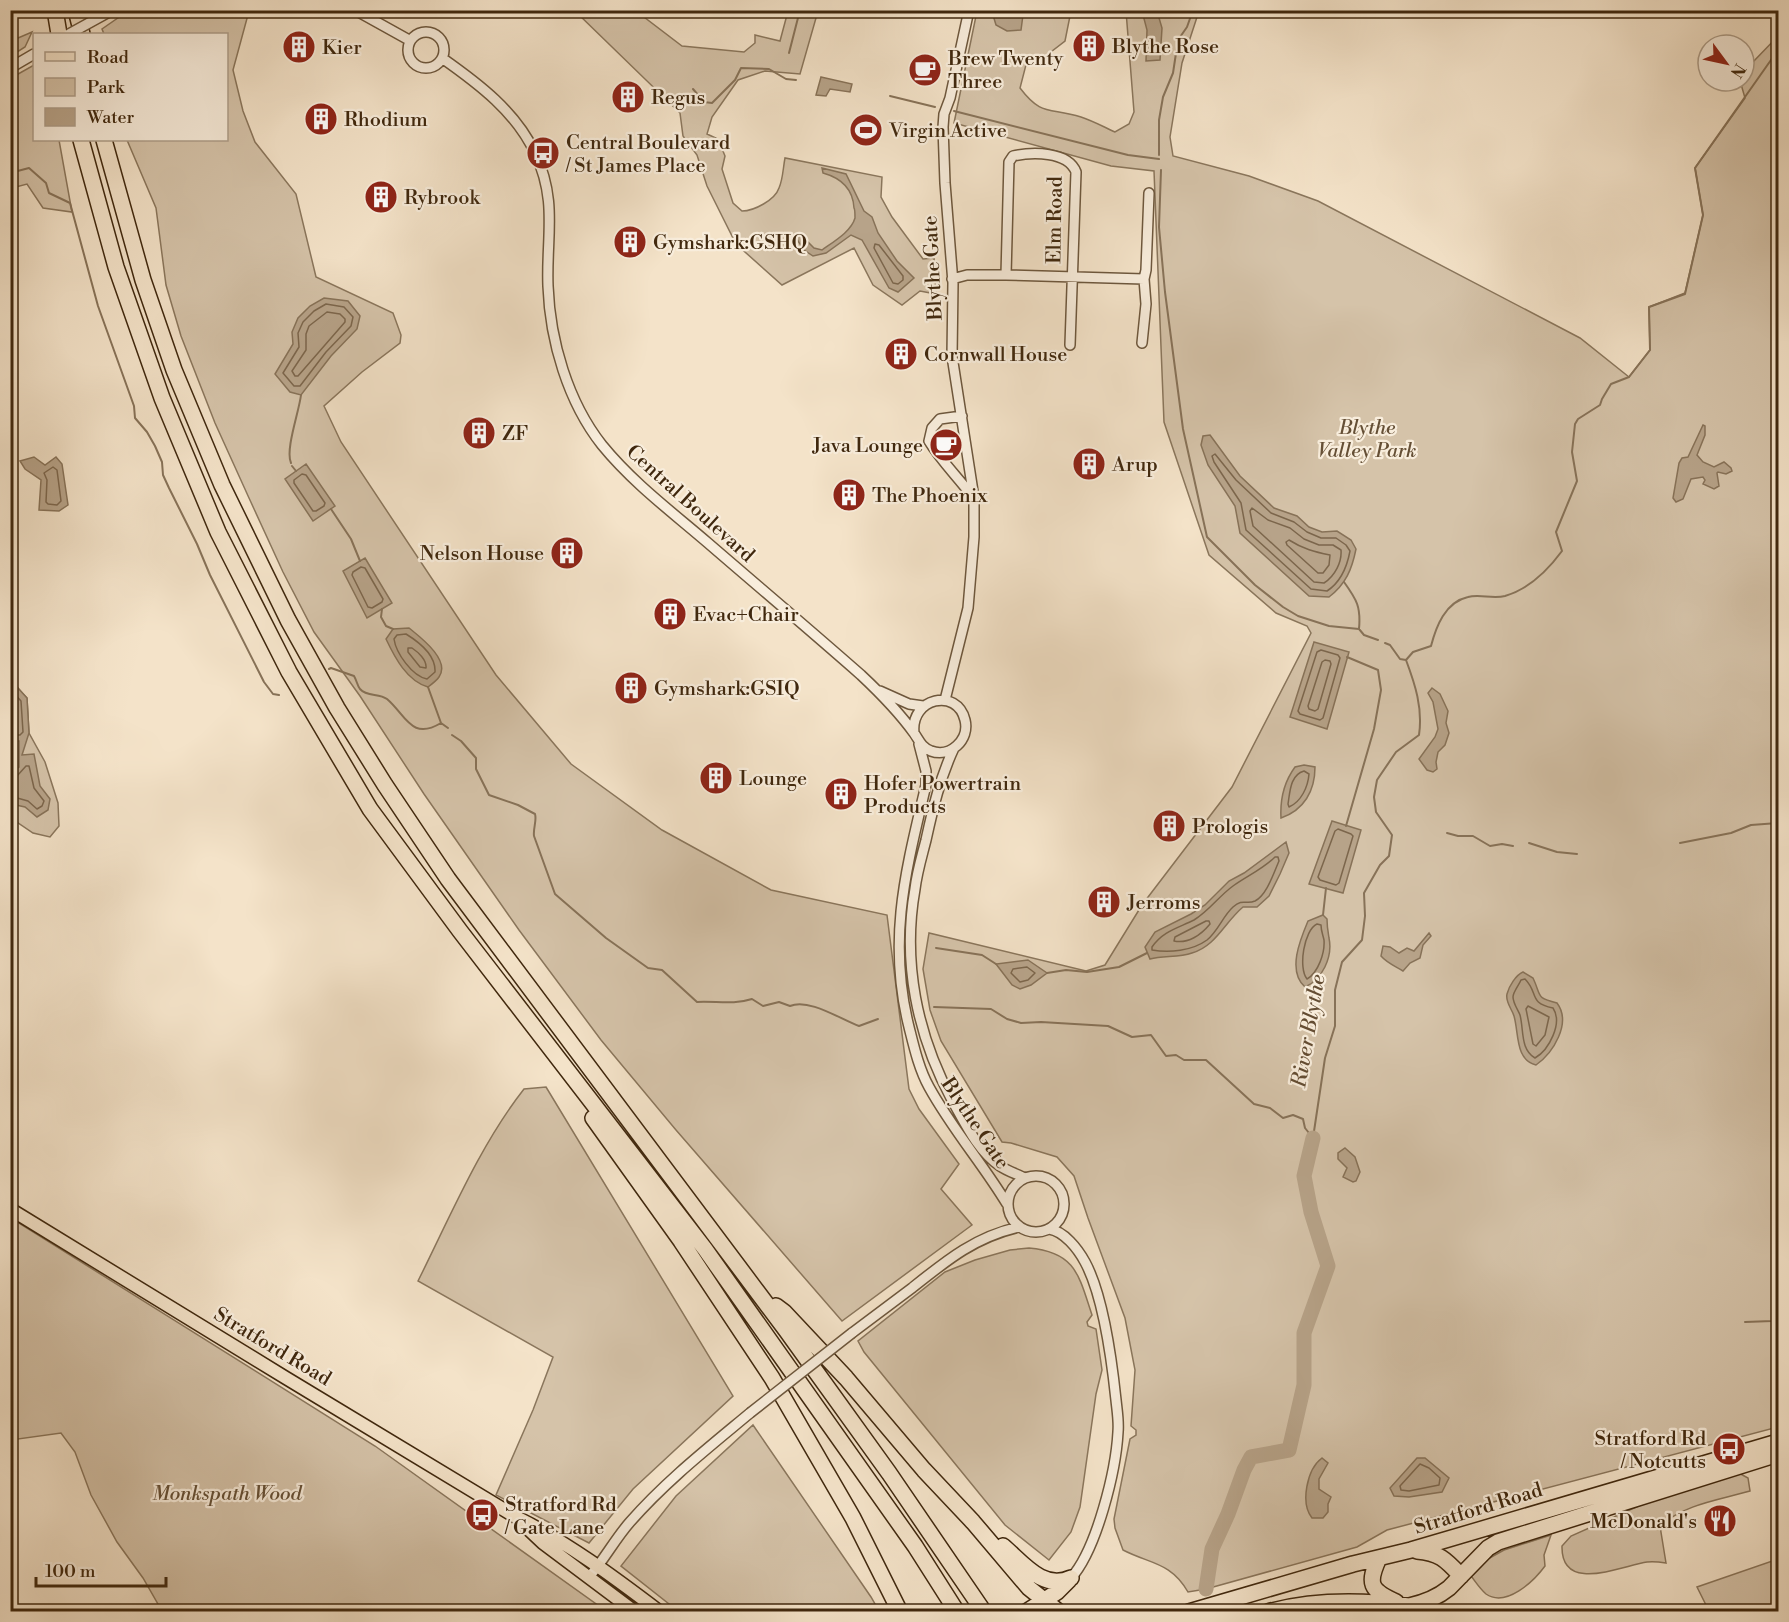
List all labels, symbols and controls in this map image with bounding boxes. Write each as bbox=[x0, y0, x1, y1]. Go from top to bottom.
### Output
building icon: Blythe Rose bbox=[1071, 28, 1107, 64]
building icon: Kier bbox=[281, 29, 317, 65]
legend bbox=[33, 33, 228, 141]
north arrow bbox=[1696, 33, 1756, 93]
place label: Blythe Rose bbox=[1111, 35, 1219, 60]
place label: Kier bbox=[322, 36, 362, 61]
text: Road bbox=[87, 46, 130, 69]
place label: Brew Twenty Three bbox=[947, 47, 1064, 95]
cafe icon: Brew Twenty Three bbox=[907, 52, 943, 88]
text: N bbox=[1726, 60, 1750, 82]
text: Park bbox=[87, 76, 126, 99]
building icon: Regus bbox=[610, 79, 646, 115]
place label: Regus bbox=[651, 86, 705, 111]
building icon: Rhodium bbox=[303, 101, 339, 137]
text: Water bbox=[86, 106, 135, 129]
place label: Rhodium bbox=[344, 108, 428, 133]
sports icon: Virgin Active bbox=[848, 112, 884, 148]
place label: Virgin Active bbox=[888, 119, 1007, 144]
place label: Central Boulevard / St James Place bbox=[565, 131, 731, 179]
bus stop icon: Central Boulevard / St James Place bbox=[525, 135, 561, 171]
street label: Elm Road bbox=[1042, 175, 1069, 264]
building icon: Rybrook bbox=[363, 179, 399, 215]
place label: Rybrook bbox=[404, 186, 482, 211]
street label: Blythe Gate bbox=[918, 215, 949, 322]
building icon: Gymshark:GSHQ bbox=[612, 224, 648, 260]
place label: Gymshark:GSHQ bbox=[653, 231, 807, 256]
building icon: Cornwall House bbox=[883, 336, 919, 372]
place label: Cornwall House bbox=[924, 343, 1067, 368]
building icon: ZF bbox=[461, 415, 497, 451]
park label: Blythe Valley Park bbox=[1318, 416, 1416, 464]
place label: ZF bbox=[502, 422, 528, 447]
cafe icon: Java Lounge bbox=[928, 427, 964, 463]
place label: Java Lounge bbox=[811, 434, 923, 459]
street label: Central Boulevard bbox=[621, 440, 760, 569]
building icon: Arup bbox=[1071, 446, 1107, 482]
place label: Arup bbox=[1111, 453, 1158, 478]
building icon: The Phoenix bbox=[831, 477, 867, 513]
place label: The Phoenix bbox=[872, 484, 988, 509]
building icon: Nelson House bbox=[549, 535, 585, 571]
place label: Nelson House bbox=[420, 542, 544, 567]
building icon: Evac+Chair bbox=[652, 596, 688, 632]
place label: Evac+Chair bbox=[693, 603, 799, 628]
building icon: Gymshark:GSIQ bbox=[613, 670, 649, 706]
place label: Gymshark:GSIQ bbox=[654, 677, 800, 702]
building icon: Lounge bbox=[698, 760, 734, 796]
place label: Lounge bbox=[739, 767, 807, 792]
place label: Hofer Powertrain Products bbox=[864, 772, 1021, 820]
building icon: Hofer Powertrain Products bbox=[823, 776, 859, 812]
building icon: Prologis bbox=[1151, 808, 1187, 844]
place label: Prologis bbox=[1192, 815, 1268, 840]
building icon: Jerroms bbox=[1086, 884, 1122, 920]
place label: Jerroms bbox=[1126, 891, 1201, 916]
water label: River Blythe bbox=[1286, 972, 1332, 1091]
street label: Blythe Gate bbox=[934, 1072, 1015, 1174]
street label: Stratford Road bbox=[209, 1302, 336, 1393]
place label: Stratford Rd / Notcutts bbox=[1594, 1427, 1707, 1475]
bus stop icon: Stratford Rd / Notcutts bbox=[1711, 1431, 1747, 1467]
street label: Stratford Road bbox=[1411, 1478, 1546, 1541]
park label: Monkspath Wood bbox=[152, 1482, 303, 1507]
place label: Stratford Rd / Gate Lane bbox=[504, 1493, 617, 1541]
bus stop icon: Stratford Rd / Gate Lane bbox=[464, 1497, 500, 1533]
restaurant icon: McDonald's bbox=[1702, 1503, 1738, 1539]
place label: McDonald's bbox=[1590, 1510, 1697, 1535]
scale bar bbox=[36, 1550, 166, 1588]
text: 100 m bbox=[45, 1560, 96, 1583]

